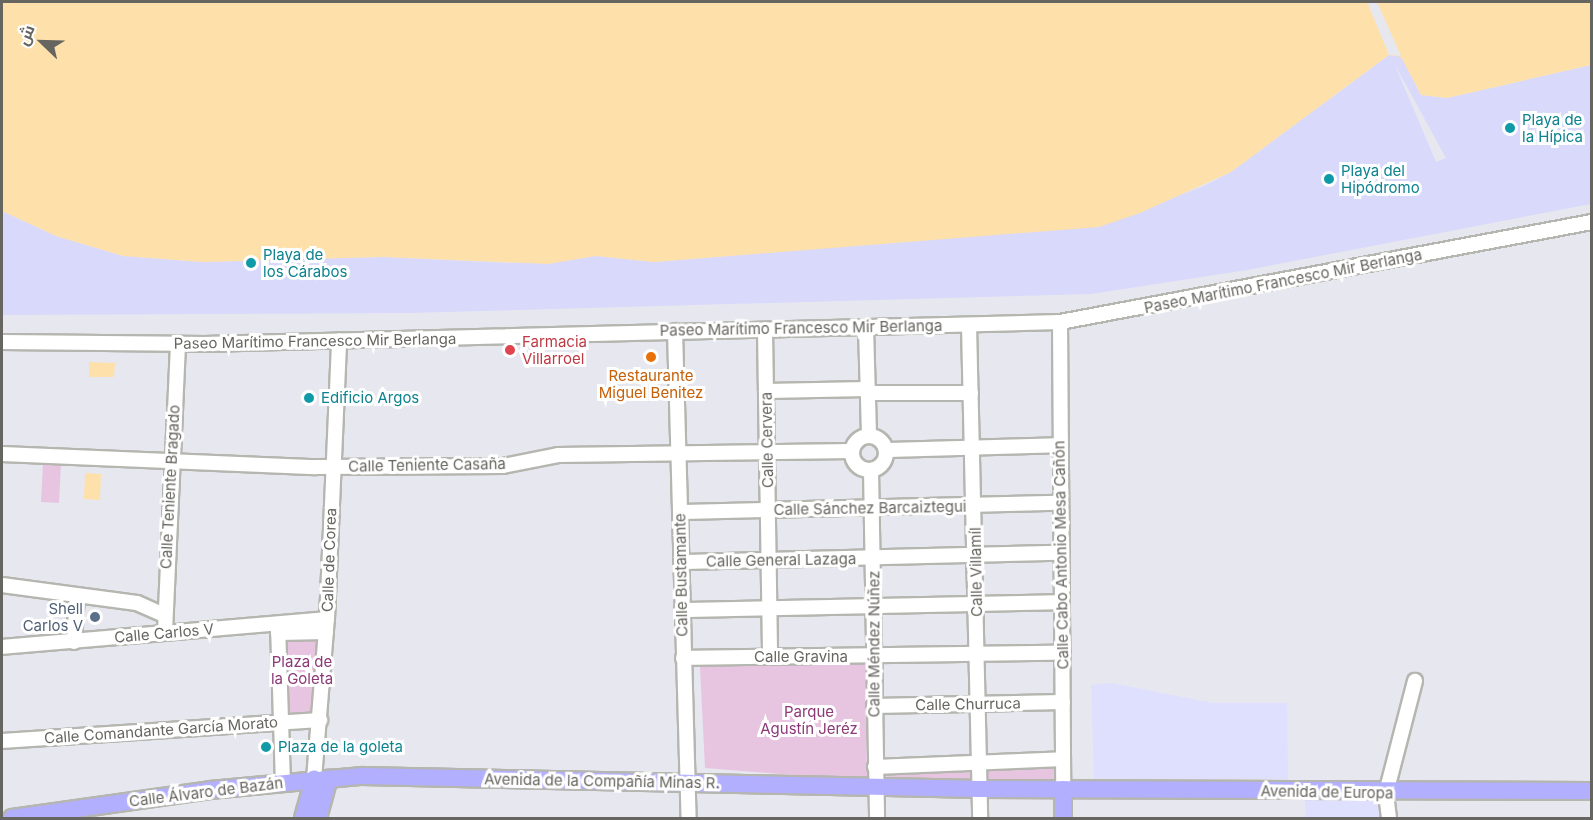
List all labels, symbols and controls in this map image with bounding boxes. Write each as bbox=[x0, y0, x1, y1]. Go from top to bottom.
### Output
north arrow bbox=[12, 12, 72, 72]
text: ش bbox=[12, 22, 39, 48]
place label: Playa de la Hípica bbox=[1522, 110, 1583, 145]
marker: Playa de la Hípica bbox=[1503, 121, 1517, 135]
place label: Playa del Hipódromo bbox=[1341, 161, 1420, 196]
marker: Playa del Hipódromo bbox=[1322, 172, 1336, 186]
place label: Playa de los Cárabos bbox=[263, 245, 347, 280]
street label: Paseo Marítimo Francesco Mir Berlanga bbox=[1143, 245, 1423, 317]
marker: Playa de los Cárabos bbox=[244, 256, 258, 270]
street label: Paseo Marítimo Francesco Mir Berlanga bbox=[660, 317, 942, 339]
street label: Paseo Marítimo Francesco Mir Berlanga bbox=[174, 330, 456, 352]
place label: Farmacia Villarroel bbox=[522, 332, 587, 367]
marker: Farmacia Villarroel bbox=[503, 343, 517, 357]
marker: Restaurante Miguel Benitez bbox=[644, 350, 658, 364]
place label: Restaurante Miguel Benitez bbox=[599, 366, 703, 401]
place label: Edificio Argos bbox=[321, 389, 419, 407]
marker: Edificio Argos bbox=[302, 391, 316, 405]
street label: Calle Cervera bbox=[757, 392, 777, 488]
street label: Calle Teniente Bragado bbox=[157, 404, 183, 570]
street label: Calle Cabo Antonio Mesa Cañón bbox=[1050, 440, 1072, 670]
street label: Calle Teniente Casaña bbox=[348, 455, 506, 475]
street label: Calle Sánchez Barcaiztegui bbox=[773, 497, 967, 519]
street label: Calle de Corea bbox=[318, 508, 340, 612]
street label: Calle Bustamante bbox=[671, 513, 691, 637]
street label: Calle Villamíl bbox=[966, 527, 986, 617]
street label: Calle General Lazaga bbox=[706, 550, 856, 570]
street label: Calle Méndez Núñez bbox=[865, 571, 883, 717]
place label: Shell Carlos V bbox=[23, 599, 83, 634]
marker: Shell Carlos V bbox=[88, 610, 102, 624]
street label: Calle Carlos V bbox=[113, 620, 215, 646]
street label: Calle Gravina bbox=[754, 648, 848, 666]
park label: Plaza de la Goleta bbox=[271, 652, 333, 687]
street label: Calle Churruca bbox=[915, 694, 1021, 714]
park label: Parque Agustín Jeréz bbox=[760, 702, 858, 737]
street label: Calle Comandante García Morato bbox=[43, 713, 279, 747]
place label: Plaza de la goleta bbox=[278, 738, 403, 756]
marker: Plaza de la goleta bbox=[259, 740, 273, 754]
street label: Avenida de la Compañía Minas R. bbox=[484, 770, 720, 792]
street label: Calle Álvaro de Bazán bbox=[128, 774, 284, 810]
street label: Avenida de Europa bbox=[1260, 782, 1394, 802]

